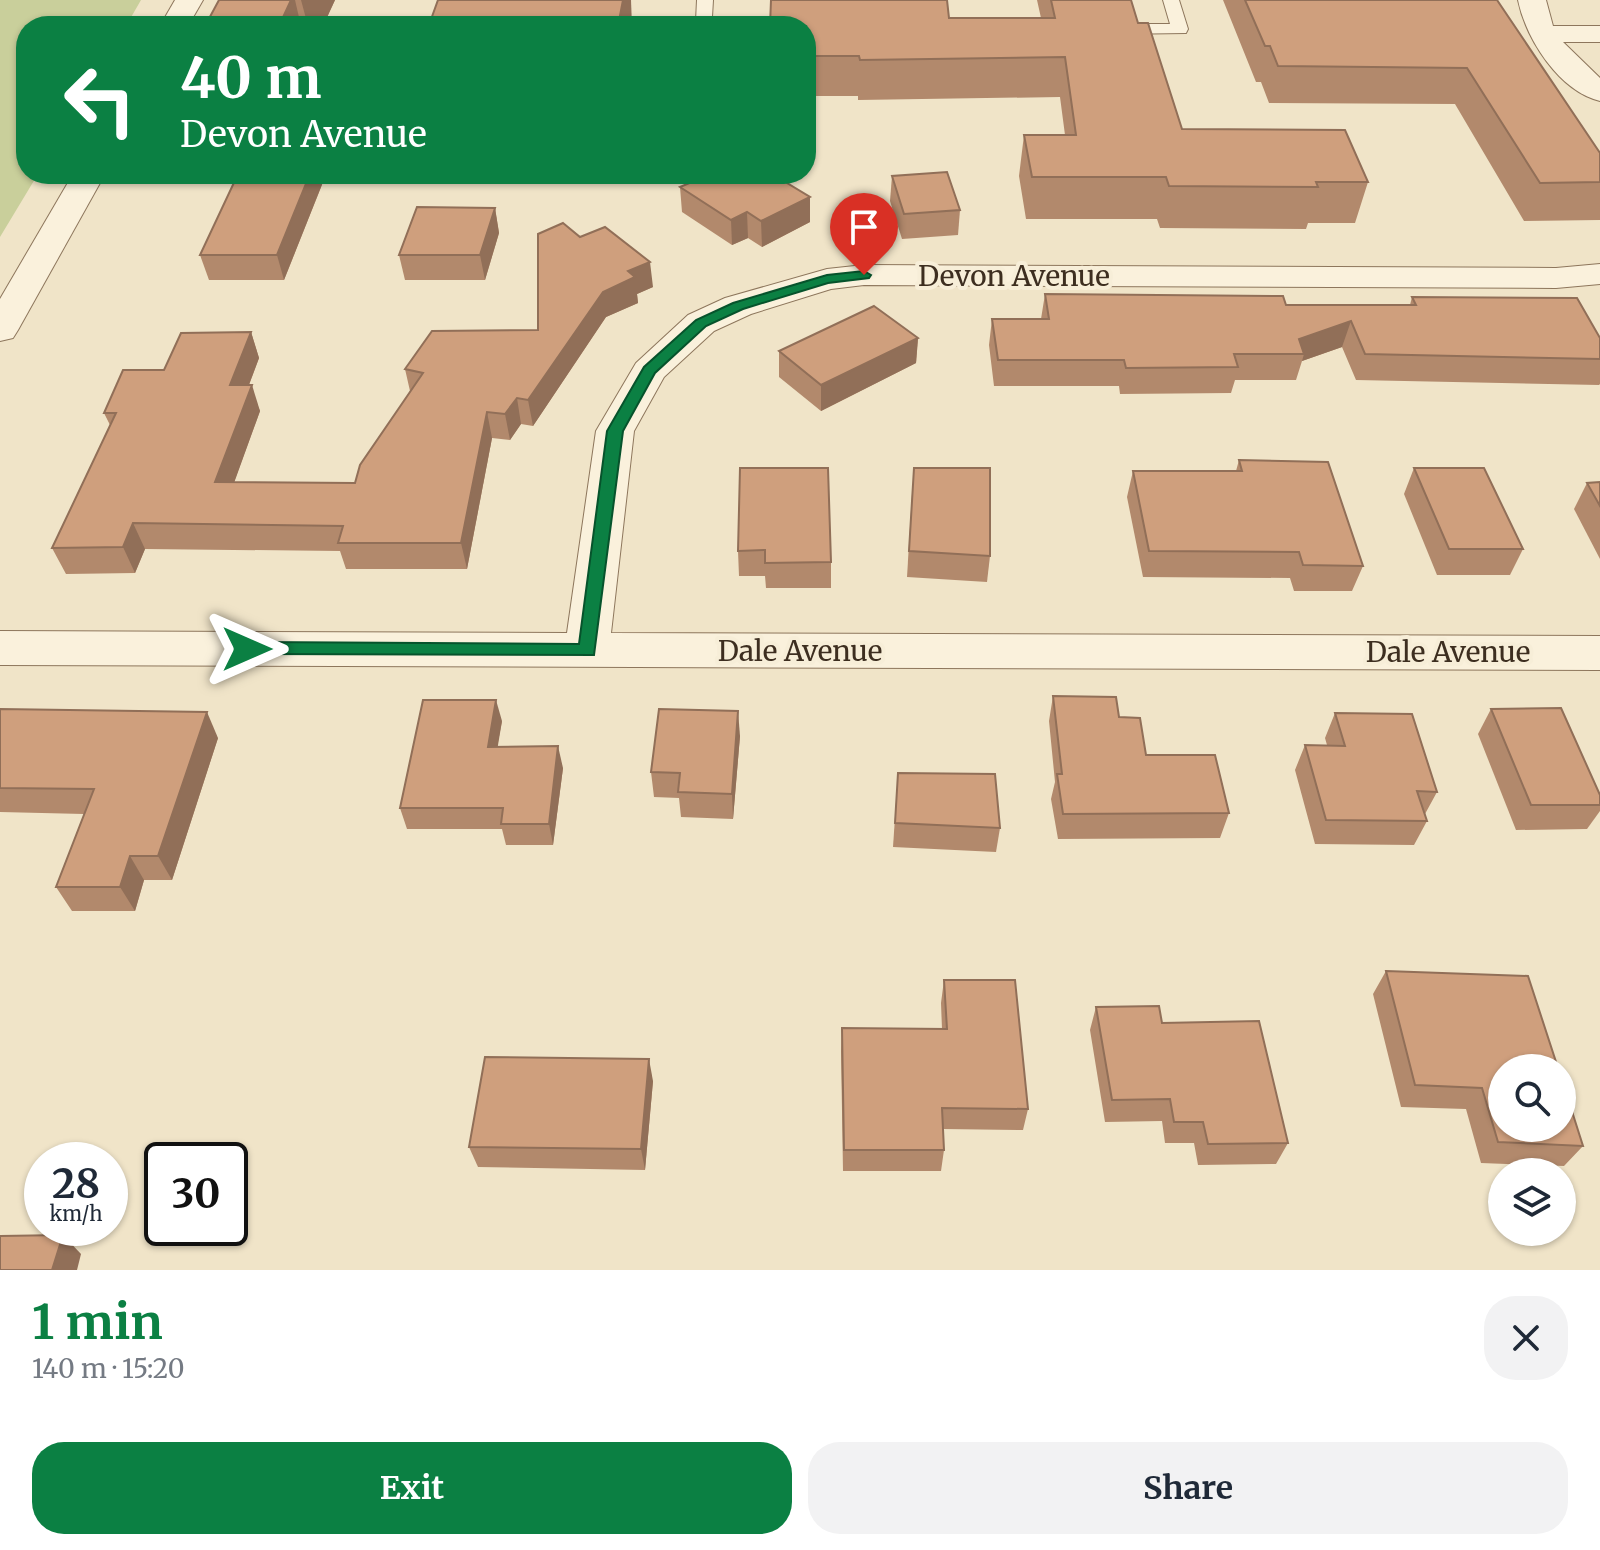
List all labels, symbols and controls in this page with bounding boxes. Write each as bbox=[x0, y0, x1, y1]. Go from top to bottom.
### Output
text: 40 m bbox=[180, 43, 322, 113]
icon: left bbox=[48, 48, 152, 152]
text: Devon Avenue bbox=[180, 112, 427, 157]
pin bbox=[830, 193, 898, 275]
icon: arrive bbox=[842, 205, 886, 249]
street label: Devon Avenue bbox=[918, 258, 1110, 294]
position arrow bbox=[205, 607, 289, 691]
street label: Dale Avenue bbox=[718, 633, 882, 669]
street label: Dale Avenue bbox=[1366, 634, 1530, 670]
map controls bbox=[1488, 1054, 1576, 1246]
button: search bbox=[1488, 1054, 1576, 1142]
speed limit sign: 30 bbox=[144, 1142, 248, 1246]
button: layers bbox=[1488, 1158, 1576, 1246]
text: 28 bbox=[52, 1159, 100, 1209]
text: km/h bbox=[50, 1201, 102, 1226]
text: 1 min bbox=[32, 1292, 163, 1352]
button: close bbox=[1484, 1296, 1568, 1380]
text: 140 m · 15:20 bbox=[32, 1352, 184, 1385]
button: Exit bbox=[32, 1442, 792, 1534]
button: Share bbox=[808, 1442, 1568, 1534]

